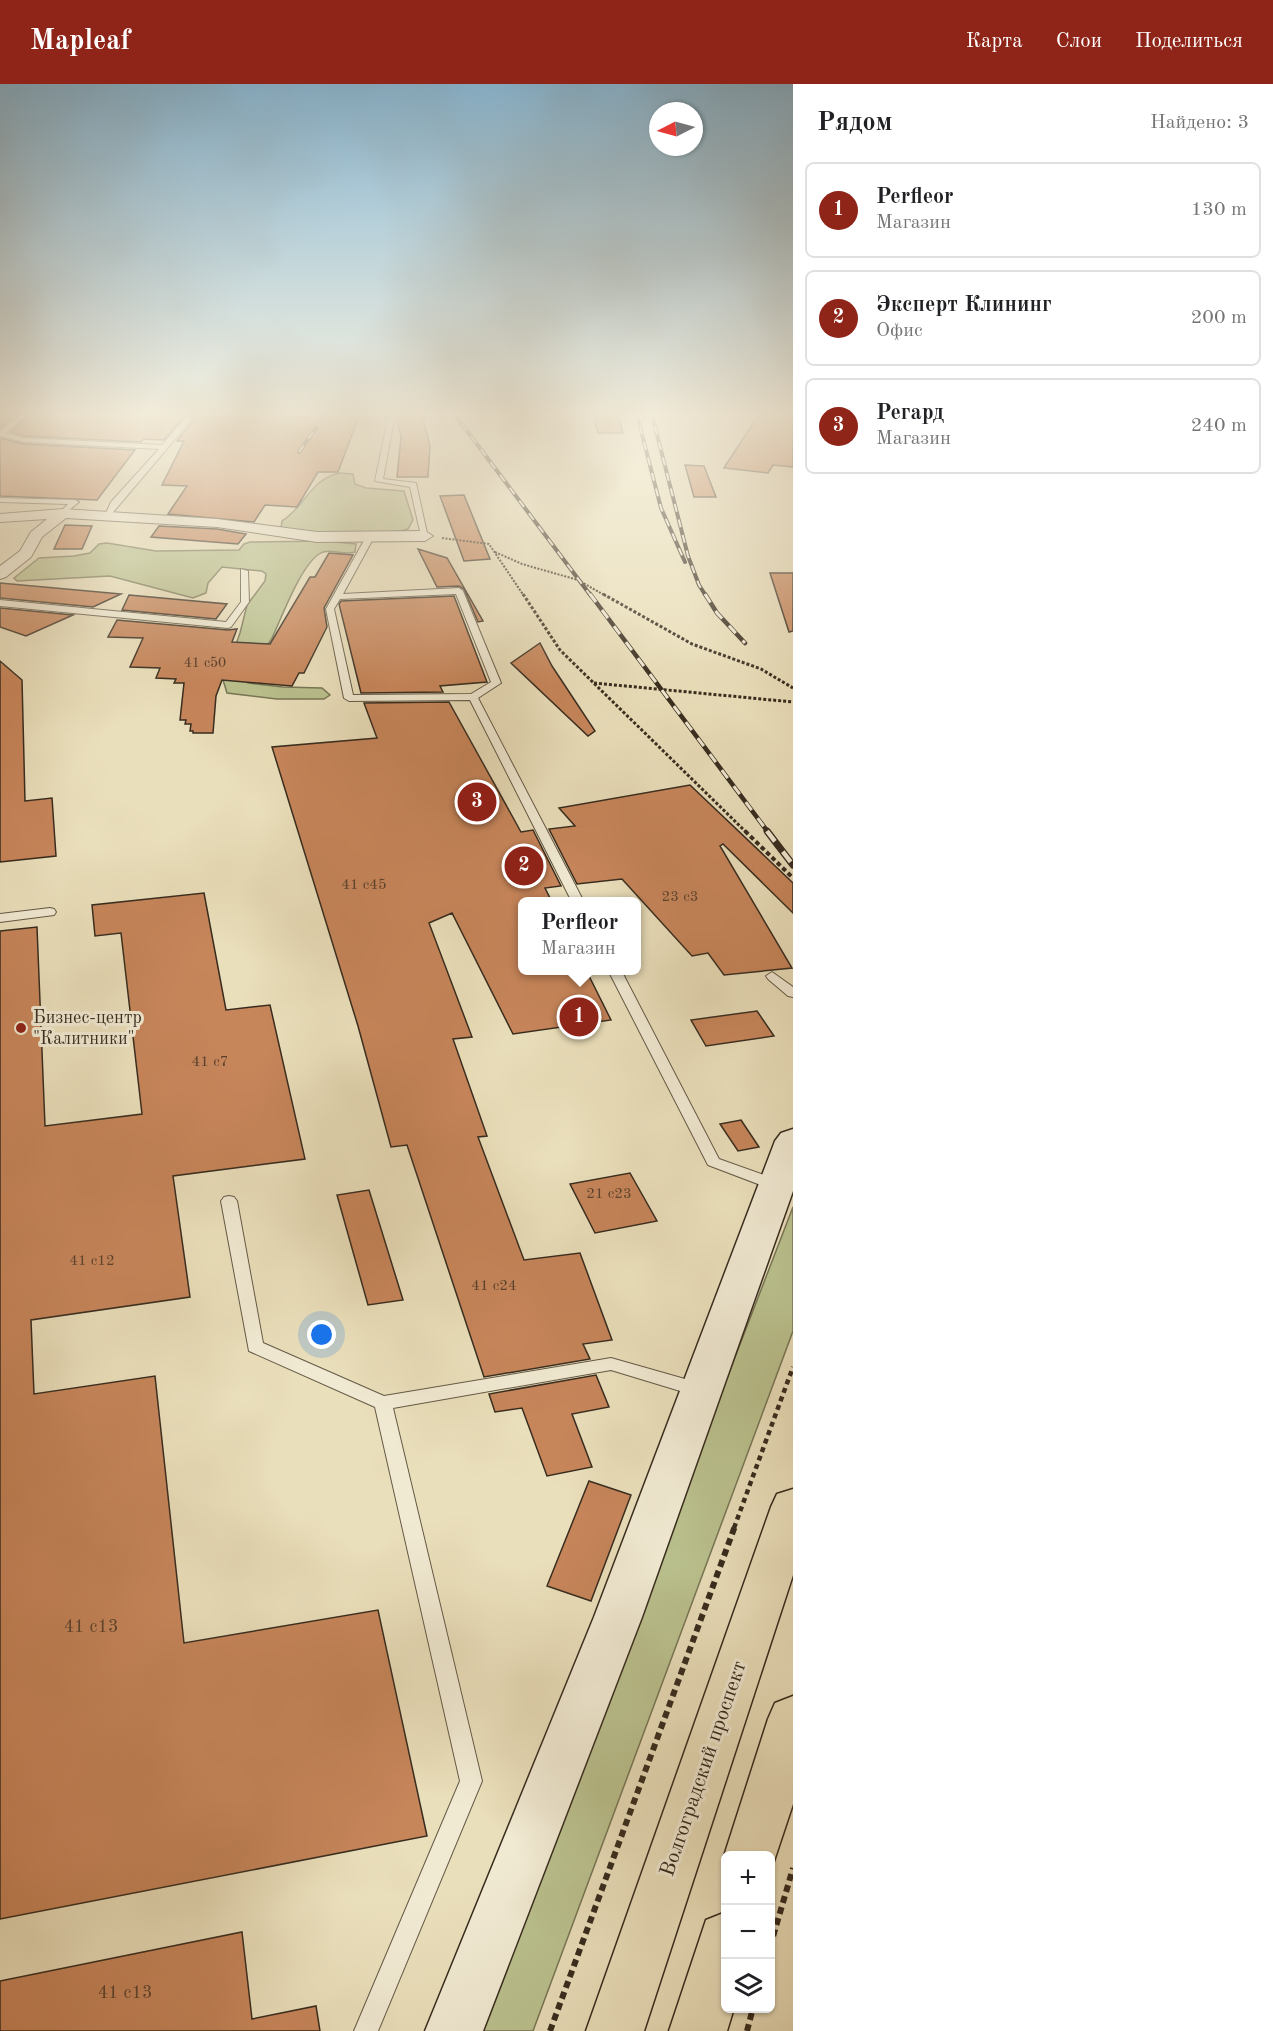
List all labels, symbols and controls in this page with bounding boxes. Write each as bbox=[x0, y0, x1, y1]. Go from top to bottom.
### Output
text: Mapleaf bbox=[30, 28, 130, 56]
text: Карта bbox=[966, 31, 1023, 52]
text: Слои bbox=[1056, 31, 1102, 52]
text: Поделиться bbox=[1135, 31, 1243, 52]
north arrow bbox=[649, 102, 703, 156]
text: Рядом bbox=[817, 110, 892, 136]
text: Найдено: 3 bbox=[1150, 113, 1249, 133]
text: Perfleor bbox=[876, 186, 954, 208]
text: 1 bbox=[833, 200, 844, 220]
text: 130 m bbox=[1191, 200, 1247, 220]
text: Магазин bbox=[876, 213, 951, 233]
text: Эксперт Клининг bbox=[876, 294, 1052, 316]
text: 2 bbox=[833, 308, 844, 328]
text: 200 m bbox=[1191, 308, 1247, 328]
text: Офис bbox=[876, 321, 923, 341]
text: Регард bbox=[876, 402, 944, 424]
text: 3 bbox=[833, 416, 844, 436]
text: 240 m bbox=[1191, 416, 1247, 436]
text: Магазин bbox=[876, 429, 951, 449]
house number: 41 с50 bbox=[184, 656, 226, 670]
pin: 3 bbox=[458, 780, 496, 824]
pin: 2 bbox=[504, 844, 544, 888]
house number: 41 c45 bbox=[341, 878, 387, 893]
house number: 23 с3 bbox=[662, 890, 698, 905]
popup bbox=[518, 897, 641, 975]
text: Perfleor bbox=[541, 912, 618, 934]
text: Магазин bbox=[541, 939, 616, 959]
pin: 1 bbox=[560, 994, 598, 1040]
place label: Бизнес-центр "Калитники" bbox=[33, 1009, 142, 1048]
marker: Бизнес-центр "Калитники" bbox=[14, 1021, 28, 1035]
house number: 41 с7 bbox=[192, 1055, 228, 1070]
house number: 21 с23 bbox=[586, 1187, 632, 1202]
house number: 41 с12 bbox=[69, 1254, 115, 1269]
house number: 41 с24 bbox=[471, 1279, 517, 1294]
your location bbox=[307, 1320, 336, 1349]
house number: 41 с13 bbox=[64, 1618, 118, 1636]
street label: Волгоградский проспект bbox=[657, 1658, 751, 1879]
map controls bbox=[721, 1851, 775, 2013]
button: + bbox=[721, 1851, 775, 1905]
button: − bbox=[721, 1905, 775, 1959]
button: layers bbox=[721, 1959, 775, 2013]
house number: 41 с13 bbox=[98, 1984, 152, 2002]

